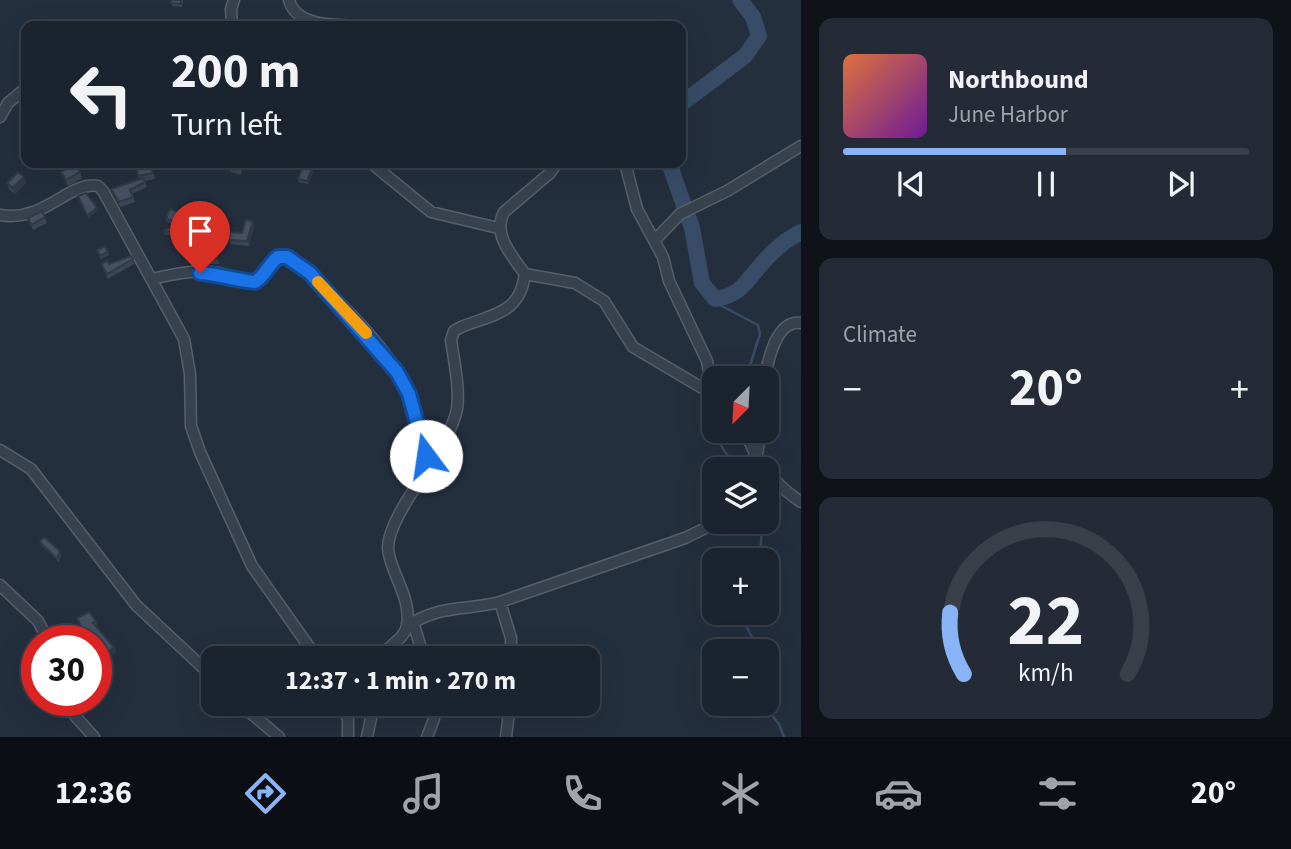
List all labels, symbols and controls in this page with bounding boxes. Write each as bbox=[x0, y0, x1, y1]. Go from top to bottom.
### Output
text: 200 m bbox=[171, 37, 300, 107]
icon: left bbox=[56, 49, 147, 140]
text: Northbound bbox=[948, 61, 1089, 98]
text: June Harbor bbox=[948, 98, 1068, 131]
text: Turn left bbox=[171, 102, 282, 148]
icon: previous bbox=[892, 165, 930, 203]
icon: pause bbox=[1027, 165, 1065, 203]
icon: next bbox=[1162, 165, 1200, 203]
pin bbox=[170, 201, 230, 273]
icon: arrive bbox=[181, 212, 219, 250]
text: Climate bbox=[843, 318, 917, 351]
text: 20° bbox=[1009, 352, 1083, 426]
text: − bbox=[843, 363, 862, 417]
text: + bbox=[1230, 363, 1249, 417]
north arrow bbox=[702, 366, 779, 443]
map controls bbox=[702, 366, 779, 716]
position arrow bbox=[389, 419, 463, 493]
button: layers bbox=[702, 457, 779, 534]
button: + bbox=[702, 548, 779, 625]
text: 22 bbox=[1008, 570, 1084, 674]
speed limit sign: 30 bbox=[21, 625, 112, 716]
button: − bbox=[702, 639, 779, 716]
text: km/h bbox=[1018, 655, 1074, 691]
text: 12:37 · 1 min · 270 m bbox=[285, 662, 516, 699]
icon: directions bbox=[241, 769, 290, 818]
icon: music bbox=[399, 769, 448, 818]
icon: phone bbox=[558, 769, 607, 818]
icon: climate bbox=[716, 769, 765, 818]
icon: car bbox=[874, 769, 923, 818]
icon: filters bbox=[1033, 769, 1082, 818]
text: 12:36 bbox=[55, 770, 132, 816]
text: 20° bbox=[1191, 770, 1236, 816]

